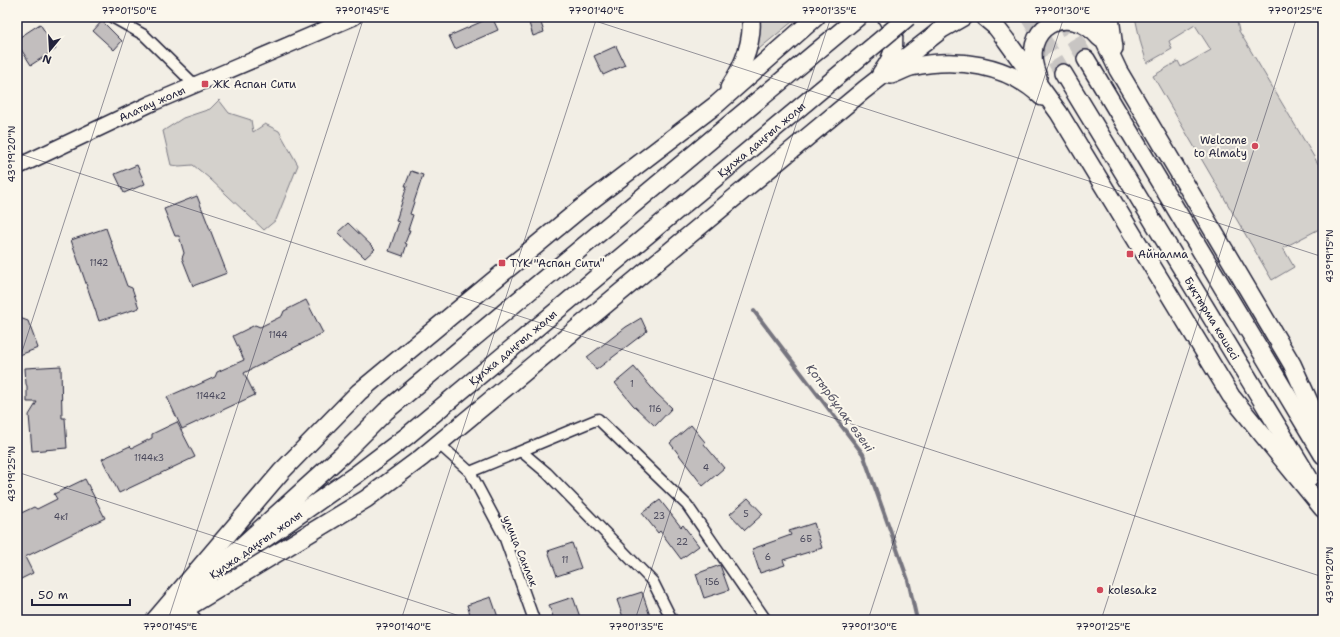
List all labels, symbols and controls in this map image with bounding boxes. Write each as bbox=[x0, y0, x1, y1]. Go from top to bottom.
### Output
text: 77°01'50"E bbox=[101, 4, 157, 17]
text: 77°01'45"E bbox=[335, 4, 389, 17]
text: 77°01'40"E bbox=[568, 4, 624, 17]
text: 77°01'35"E bbox=[802, 4, 856, 17]
text: 77°01'30"E bbox=[1034, 4, 1090, 17]
text: 77°01'25"E bbox=[1268, 4, 1322, 17]
north arrow bbox=[30, 30, 70, 70]
text: N bbox=[40, 50, 54, 68]
place label: ЖК Аспан Сити bbox=[213, 77, 296, 92]
marker: ЖК Аспан Сити bbox=[200, 79, 210, 89]
street label: Алатау жолы bbox=[116, 82, 187, 125]
street label: Құлжа даңғыл жолы bbox=[714, 98, 809, 181]
text: 43°19'20"N bbox=[5, 126, 18, 182]
place label: Welcome to Almaty bbox=[1194, 133, 1247, 161]
marker: Welcome to Almaty bbox=[1250, 141, 1260, 151]
text: 43°19'15"N bbox=[1323, 229, 1336, 283]
place label: Айналма bbox=[1138, 247, 1188, 262]
marker: Айналма bbox=[1125, 249, 1135, 259]
place label: ТҮК "Аспан Сити" bbox=[510, 256, 605, 271]
house number: 1142 bbox=[90, 257, 108, 269]
marker: ТҮК "Аспан Сити" bbox=[497, 258, 507, 268]
street label: Бұқтырма көшесі bbox=[1181, 274, 1243, 363]
street label: Құлжа даңғыл жолы bbox=[466, 306, 560, 389]
house number: 1144 bbox=[268, 329, 288, 341]
water label: Қотырбұлақ өзені bbox=[803, 361, 878, 456]
house number: 1 bbox=[630, 378, 634, 390]
house number: 1144к2 bbox=[196, 390, 226, 402]
house number: 116 bbox=[648, 403, 662, 415]
text: 43°19'25"N bbox=[5, 446, 18, 502]
house number: 1144к3 bbox=[134, 452, 164, 464]
house number: 4 bbox=[703, 462, 709, 474]
street label: Құлжа даңғыл жолы bbox=[207, 507, 305, 583]
house number: 5 bbox=[743, 508, 749, 520]
house number: 23 bbox=[653, 510, 665, 522]
house number: 4к1 bbox=[54, 511, 68, 523]
street label: улица Санлак bbox=[499, 513, 541, 589]
house number: 6Б bbox=[800, 533, 812, 545]
house number: 22 bbox=[676, 536, 688, 548]
text: 43°19'20"N bbox=[1323, 547, 1336, 603]
house number: 6 bbox=[765, 551, 771, 563]
house number: 11 bbox=[561, 554, 569, 566]
house number: 156 bbox=[704, 576, 720, 588]
scale bar bbox=[32, 581, 130, 607]
place label: kolesa.kz bbox=[1108, 583, 1157, 598]
marker: kolesa.kz bbox=[1095, 585, 1105, 595]
text: 50 m bbox=[38, 587, 68, 603]
text: 77°01'45"E bbox=[143, 620, 197, 633]
text: 77°01'40"E bbox=[375, 620, 431, 633]
text: 77°01'35"E bbox=[609, 620, 663, 633]
text: 77°01'30"E bbox=[841, 620, 897, 633]
text: 77°01'25"E bbox=[1076, 620, 1130, 633]

